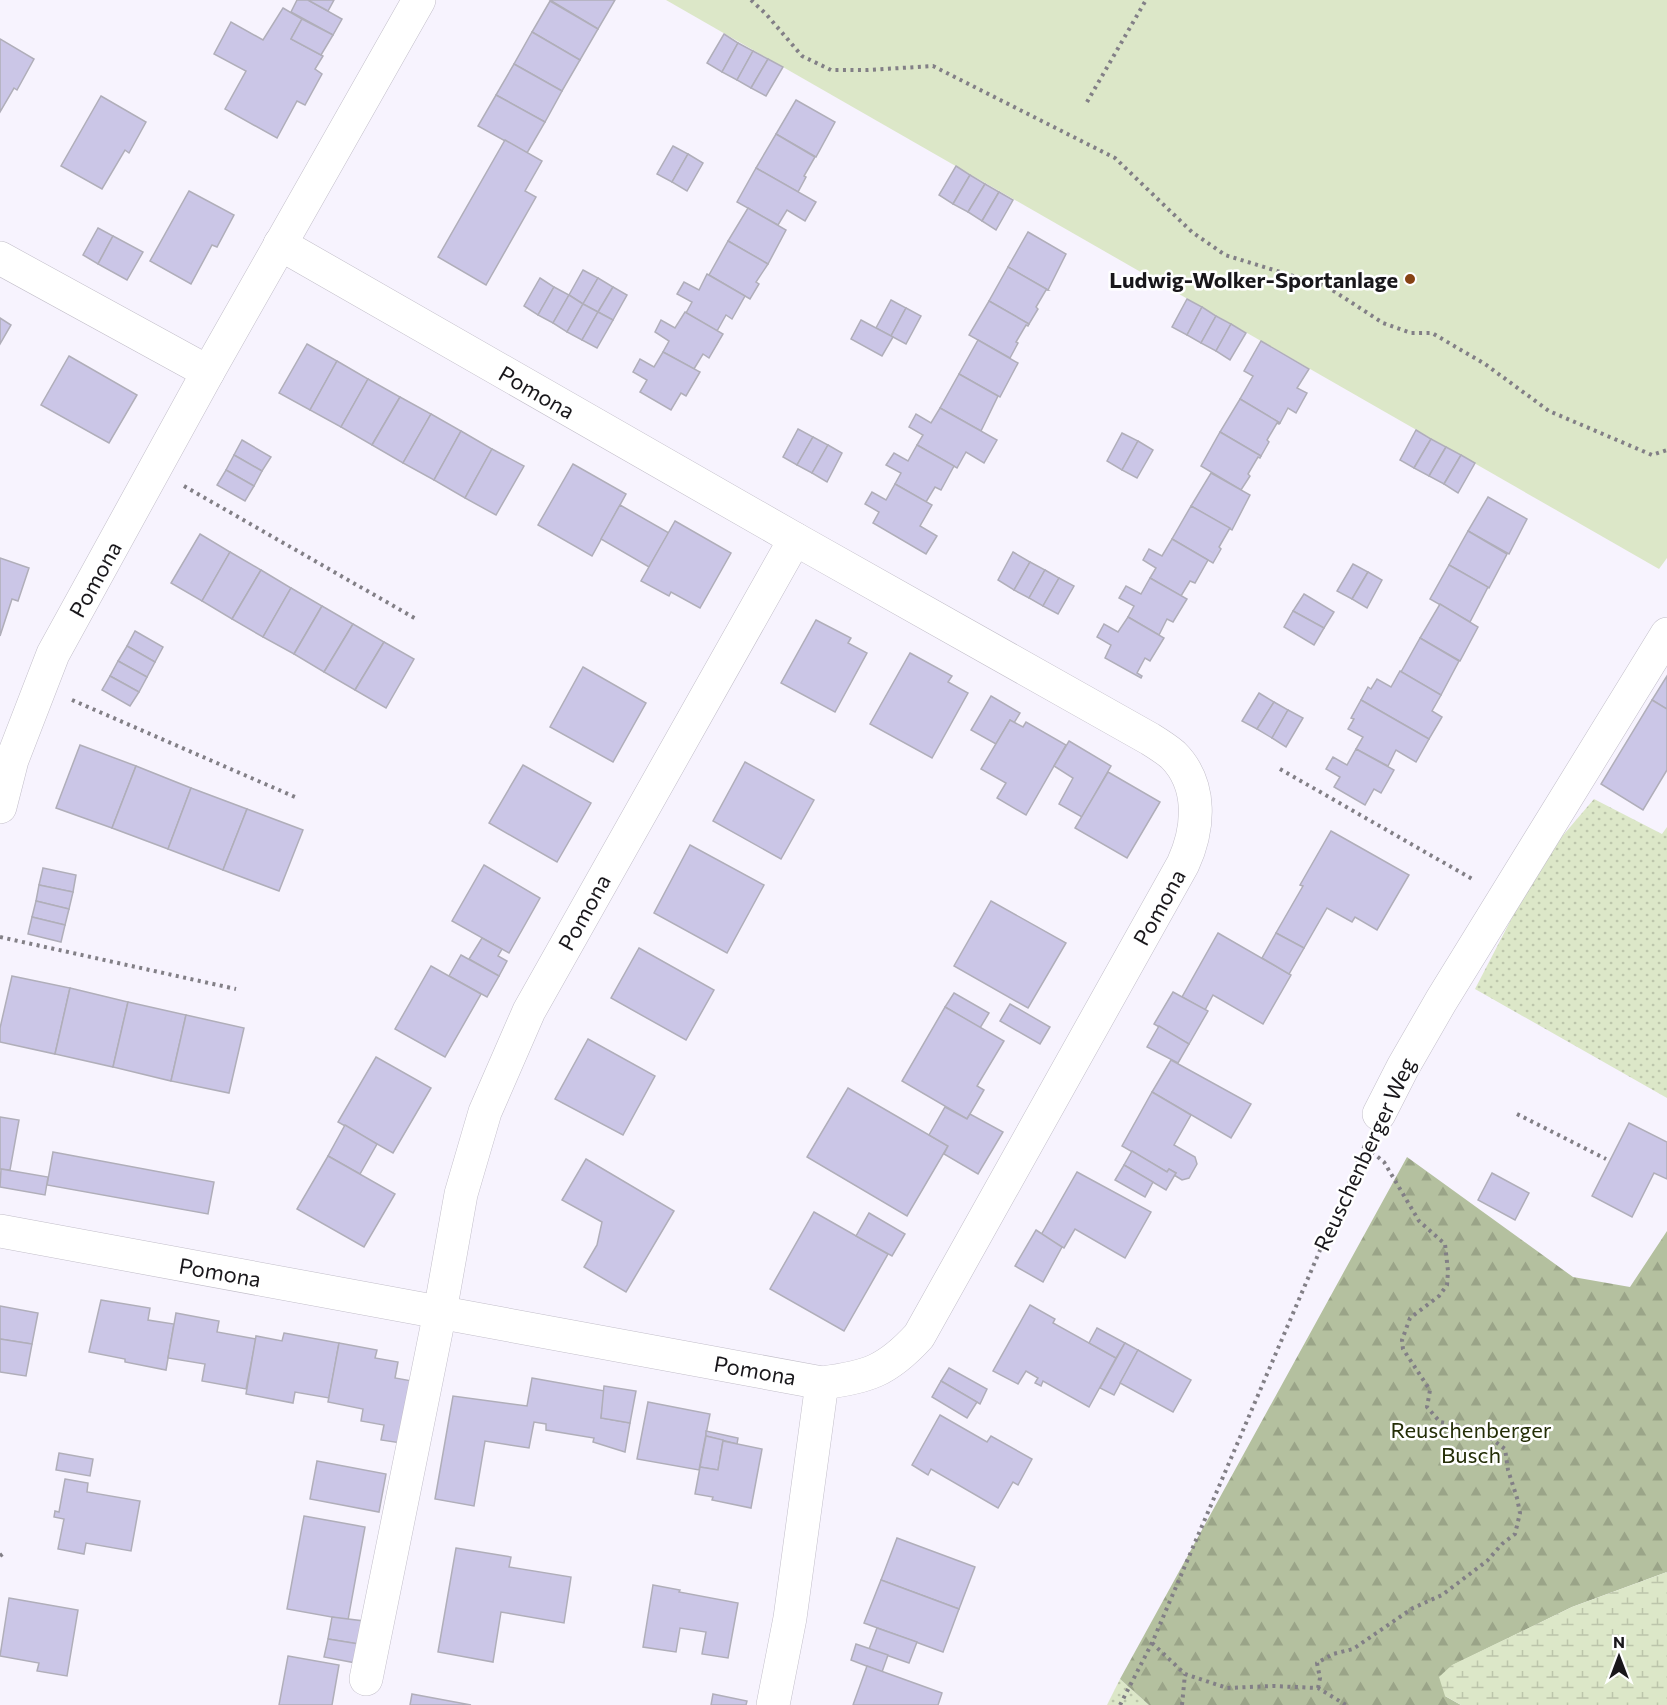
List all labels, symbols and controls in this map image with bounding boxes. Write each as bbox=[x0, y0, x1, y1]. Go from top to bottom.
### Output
place label: Ludwig-Wolker-Sportanlage bbox=[1109, 266, 1398, 293]
marker: Ludwig-Wolker-Sportanlage bbox=[1403, 272, 1417, 286]
street label: Pomona bbox=[494, 360, 580, 424]
street label: Pomona bbox=[63, 536, 127, 622]
street label: Pomona bbox=[1127, 864, 1191, 950]
street label: Pomona bbox=[552, 869, 616, 955]
street label: Reuschenberger Weg bbox=[1307, 1053, 1421, 1255]
street label: Pomona bbox=[177, 1251, 263, 1293]
street label: Pomona bbox=[712, 1349, 798, 1391]
park label: Reuschenberger Busch bbox=[1390, 1416, 1552, 1468]
north arrow bbox=[1589, 1627, 1649, 1687]
text: N bbox=[1613, 1632, 1625, 1651]

